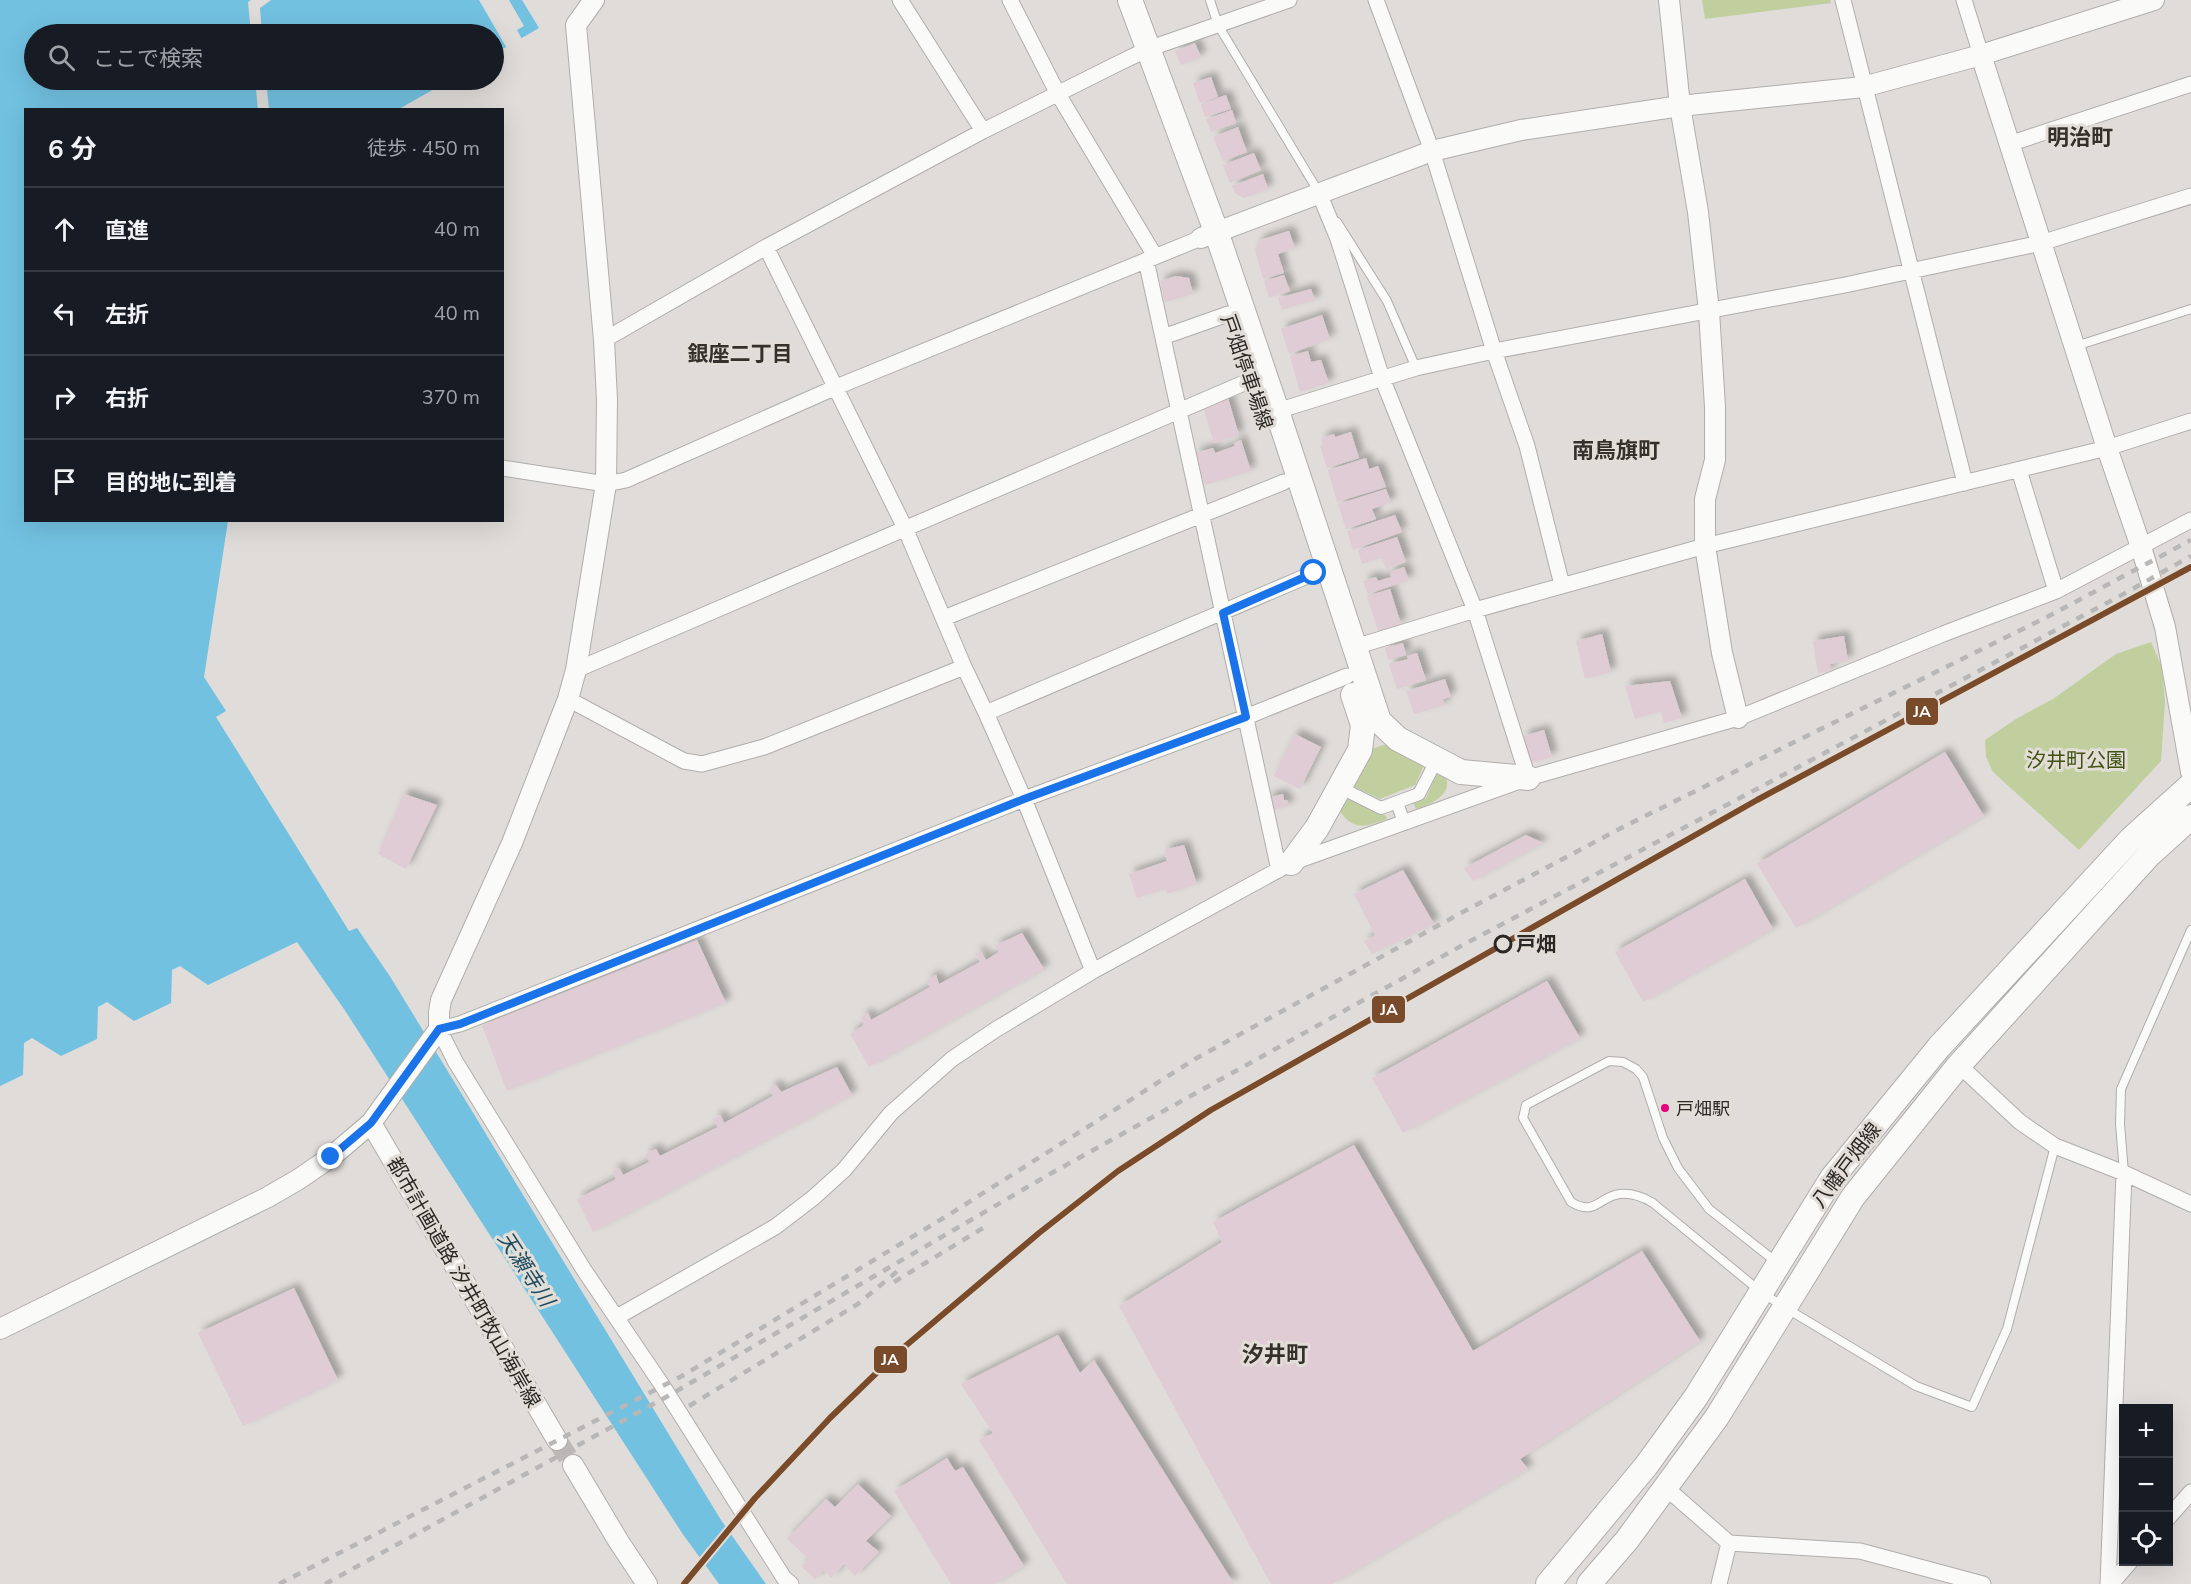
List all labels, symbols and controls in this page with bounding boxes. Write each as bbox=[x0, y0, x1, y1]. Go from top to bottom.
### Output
search box bbox=[24, 24, 504, 90]
icon: search bbox=[45, 41, 78, 74]
text: ここで検索 bbox=[93, 44, 203, 74]
district label: 明治町 bbox=[2047, 123, 2113, 153]
text: 6 分 bbox=[48, 132, 97, 167]
text: 徒歩 · 450 m bbox=[367, 135, 480, 162]
icon: ahead bbox=[48, 213, 81, 246]
text: 直進 bbox=[105, 216, 149, 246]
text: 40 m bbox=[434, 216, 480, 243]
icon: left bbox=[48, 297, 81, 330]
text: 左折 bbox=[105, 300, 149, 330]
text: 40 m bbox=[434, 300, 480, 327]
street label: 戸畑停車場線 bbox=[1214, 311, 1279, 433]
district label: 銀座二丁目 bbox=[688, 340, 793, 368]
icon: right bbox=[48, 381, 81, 414]
text: 右折 bbox=[105, 384, 149, 414]
text: 370 m bbox=[422, 384, 480, 411]
district label: 南鳥旗町 bbox=[1572, 436, 1660, 466]
icon: arrive bbox=[48, 465, 81, 498]
text: 目的地に到着 bbox=[105, 468, 237, 498]
route start bbox=[1300, 559, 1326, 585]
line badge: JA bbox=[1905, 697, 1939, 726]
text: JA bbox=[1912, 701, 1931, 723]
park label: 汐井町公園 bbox=[2026, 747, 2126, 774]
place label: 戸畑 bbox=[1516, 931, 1556, 958]
marker: 戸畑 bbox=[1494, 935, 1512, 953]
line badge: JA bbox=[1371, 995, 1406, 1024]
text: JA bbox=[1379, 999, 1398, 1021]
place label: 戸畑駅 bbox=[1676, 1097, 1730, 1121]
marker: 戸畑駅 bbox=[1659, 1102, 1671, 1114]
street label: 八幡戸畑線 bbox=[1806, 1117, 1887, 1213]
route end bbox=[317, 1143, 343, 1169]
street label: 都市計画道路 汐井町牧山海岸線 bbox=[381, 1152, 547, 1412]
water label: 天瀬寺川 bbox=[491, 1226, 562, 1314]
district label: 汐井町 bbox=[1242, 1340, 1308, 1370]
line badge: JA bbox=[873, 1345, 908, 1374]
text: JA bbox=[880, 1349, 899, 1371]
map controls bbox=[2119, 1404, 2173, 1566]
button: + bbox=[2119, 1404, 2173, 1458]
button: − bbox=[2119, 1458, 2173, 1512]
button: locate bbox=[2119, 1512, 2173, 1566]

